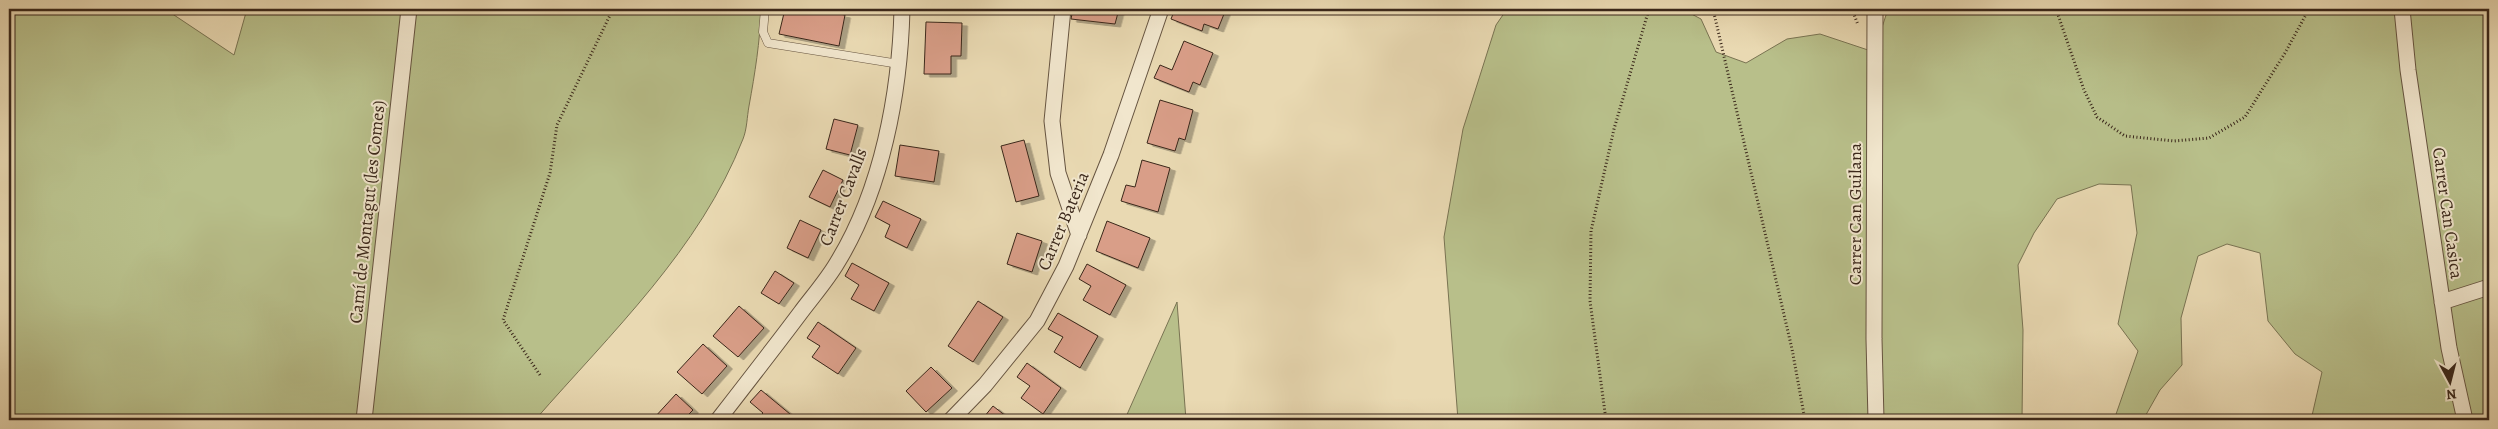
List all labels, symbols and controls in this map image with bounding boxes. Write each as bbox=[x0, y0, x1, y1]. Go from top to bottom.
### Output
street label: Camí de Montagut (les Comes) bbox=[343, 99, 391, 325]
street label: Carrer Can Guilana bbox=[1843, 142, 1867, 285]
street label: Carrer Cavalls bbox=[813, 145, 873, 249]
street label: Carrer Can Casica bbox=[2427, 146, 2469, 281]
street label: Carrer Bateria bbox=[1031, 167, 1095, 274]
north arrow bbox=[2426, 356, 2476, 406]
text: N bbox=[2445, 384, 2458, 404]

